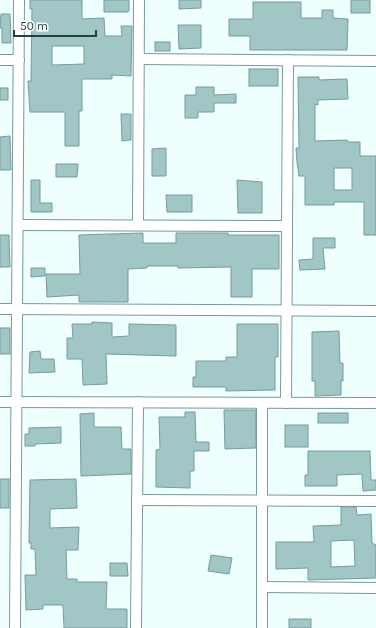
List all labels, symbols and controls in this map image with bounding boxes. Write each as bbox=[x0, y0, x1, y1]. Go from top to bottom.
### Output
scale bar bbox=[14, 12, 96, 38]
text: 50 m bbox=[20, 19, 48, 33]

